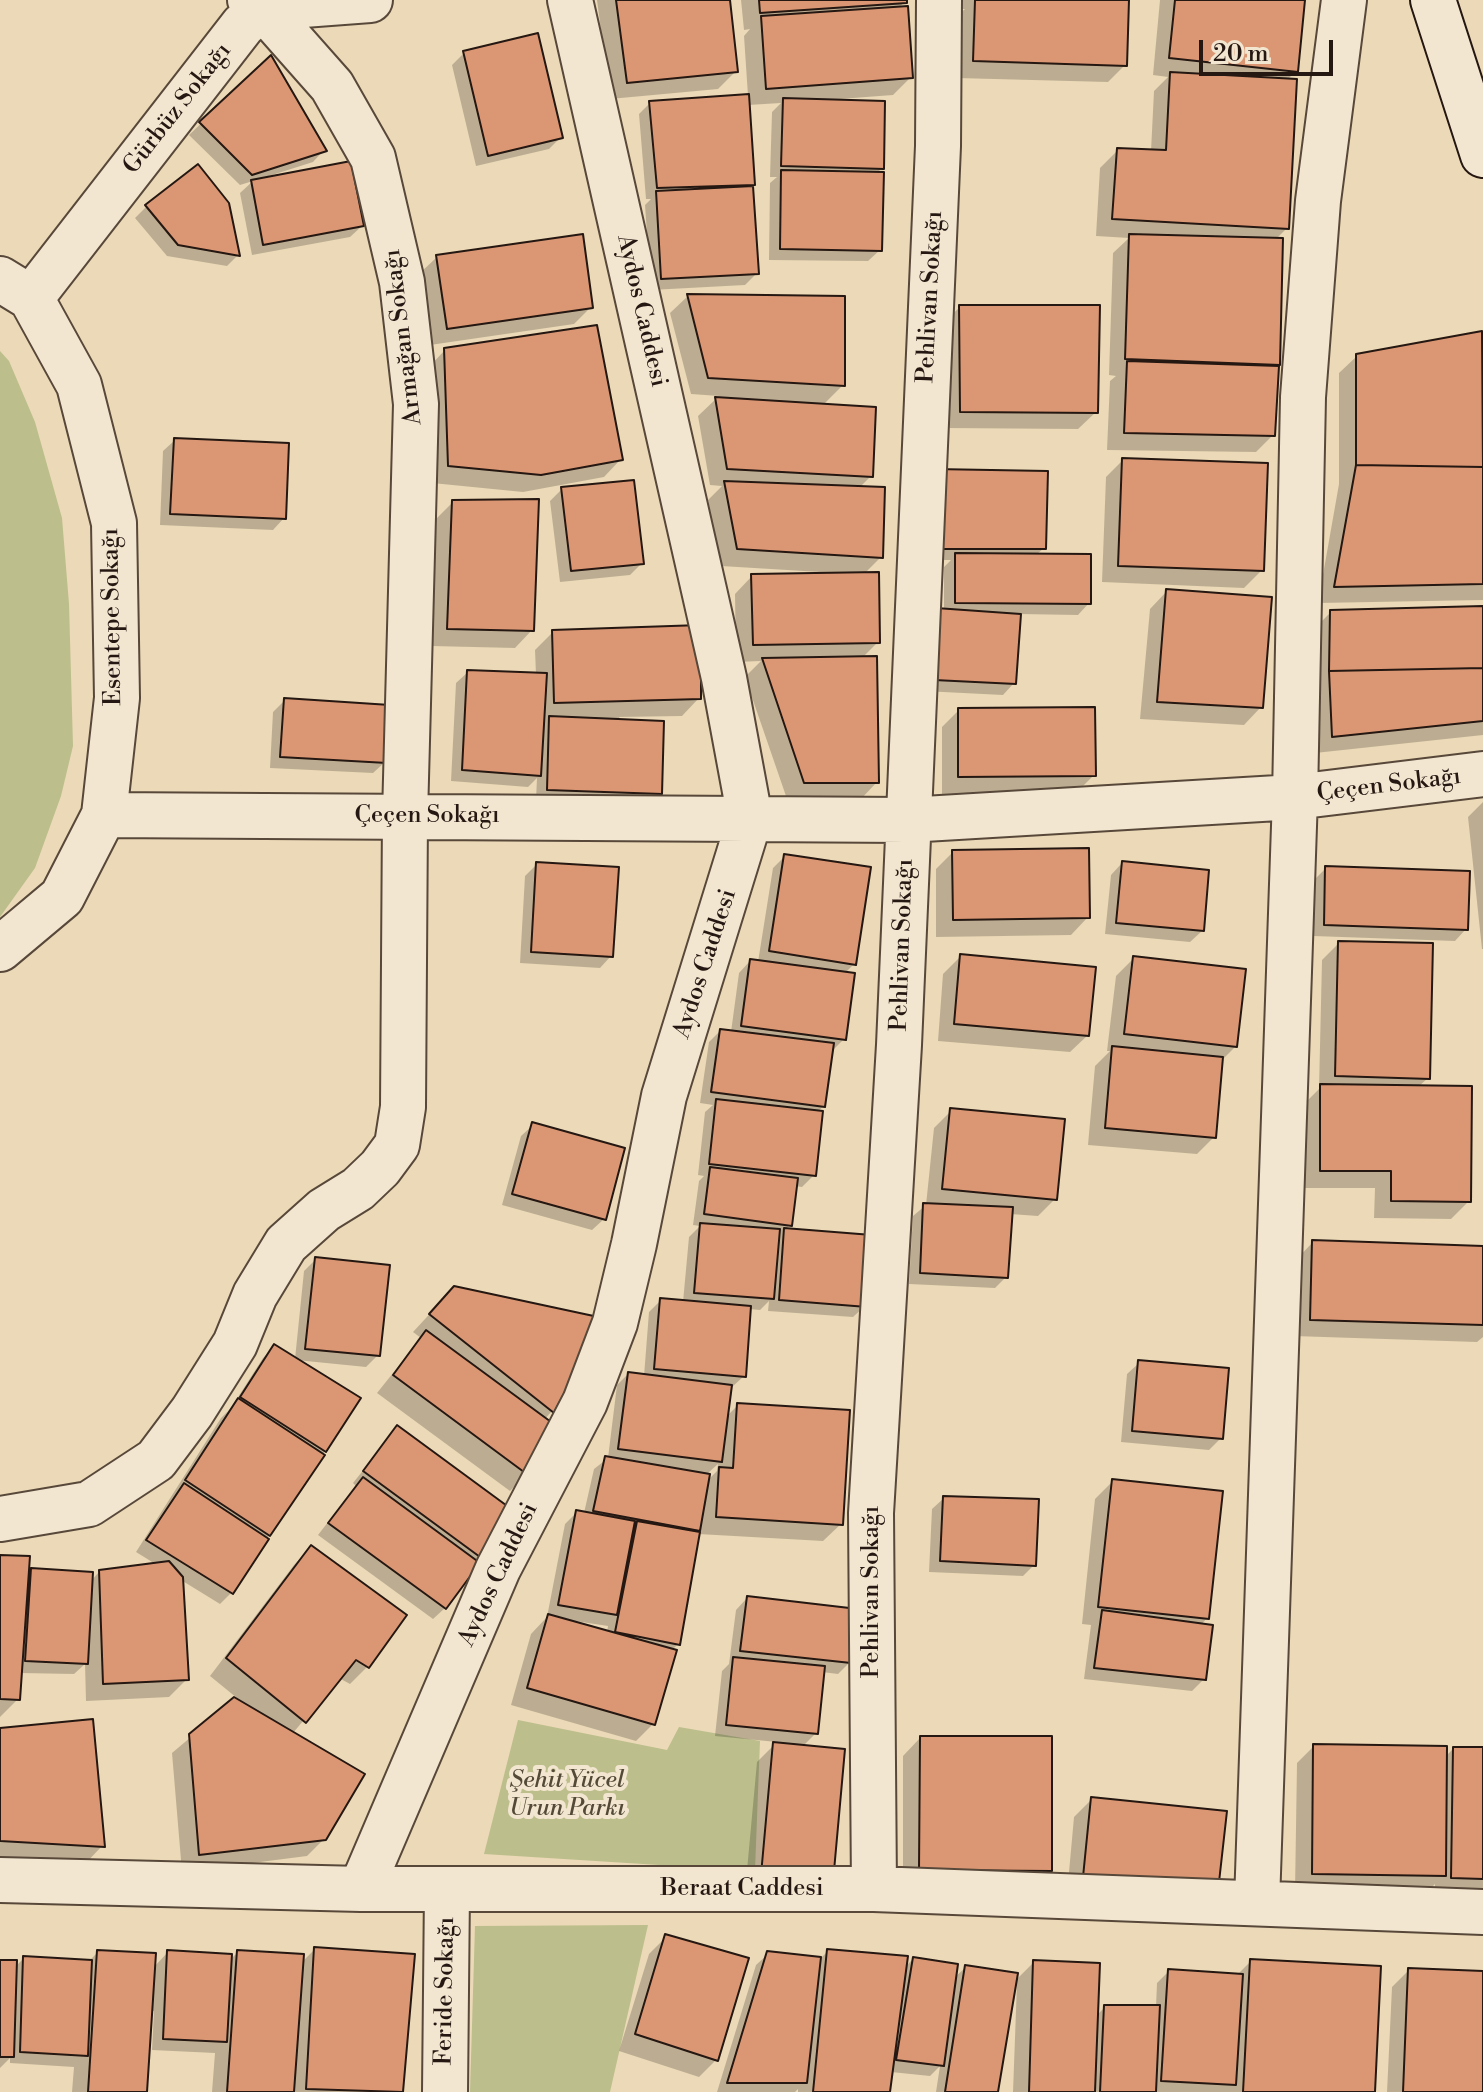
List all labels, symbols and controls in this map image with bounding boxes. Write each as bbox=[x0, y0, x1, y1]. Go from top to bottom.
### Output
scale bar bbox=[1203, 24, 1337, 74]
street label: Gürbüz Sokağı bbox=[118, 38, 238, 180]
text: 20 m bbox=[1213, 39, 1269, 69]
street label: Pehlivan Sokağı bbox=[912, 210, 950, 384]
street label: Aydos Caddesi bbox=[609, 232, 673, 390]
street label: Armağan Sokağı bbox=[379, 247, 429, 427]
street label: Esentepe Sokağı bbox=[97, 528, 129, 706]
street label: Çeçen Sokağı bbox=[1315, 763, 1463, 809]
street label: Çeçen Sokağı bbox=[354, 802, 500, 830]
street label: Pehlivan Sokağı bbox=[886, 858, 920, 1032]
street label: Aydos Caddesi bbox=[668, 886, 744, 1042]
street label: Aydos Caddesi bbox=[453, 1498, 545, 1652]
street label: Pehlivan Sokağı bbox=[858, 1506, 886, 1678]
park label: Şehit Yücel Urun Parkı bbox=[509, 1767, 625, 1823]
street label: Beraat Caddesi bbox=[660, 1875, 824, 1903]
street label: Feride Sokağı bbox=[430, 1916, 462, 2066]

